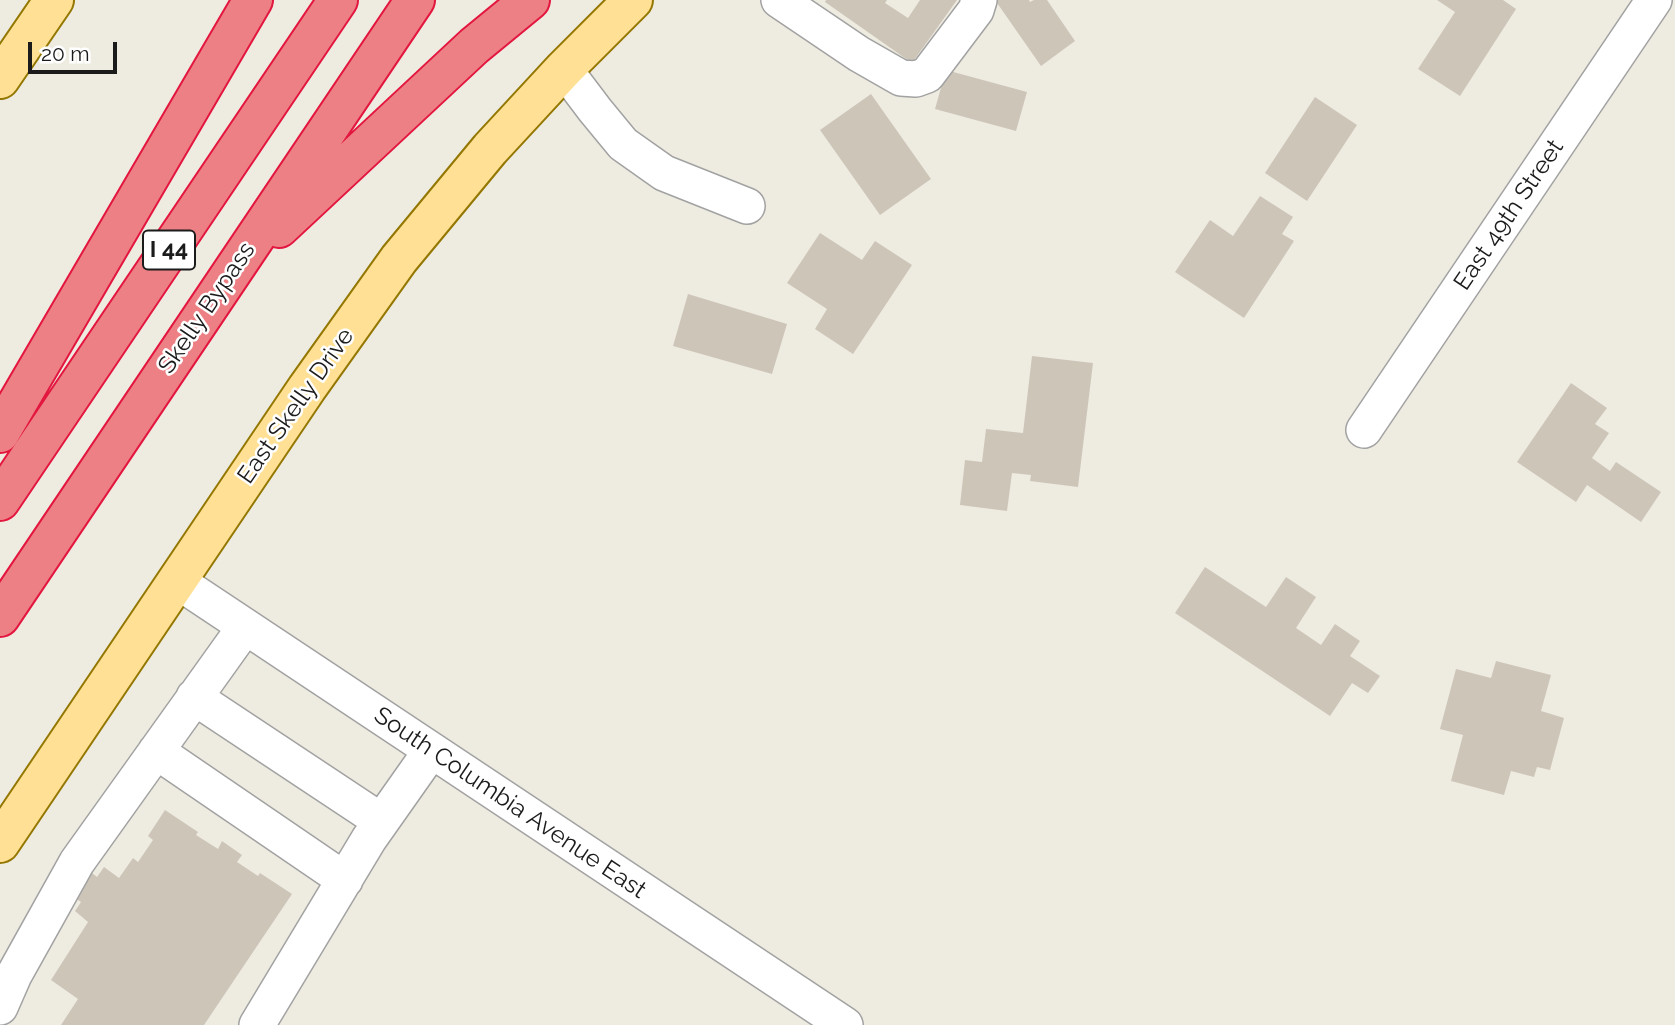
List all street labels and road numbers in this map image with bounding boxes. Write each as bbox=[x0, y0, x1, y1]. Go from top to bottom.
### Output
street label: East 49th Street bbox=[1448, 134, 1570, 296]
road number: I 44 bbox=[143, 230, 195, 270]
street label: Skelly Bypass bbox=[152, 237, 262, 379]
street label: East Skelly Drive bbox=[232, 323, 360, 489]
street label: South Columbia Avenue East bbox=[369, 701, 651, 905]

